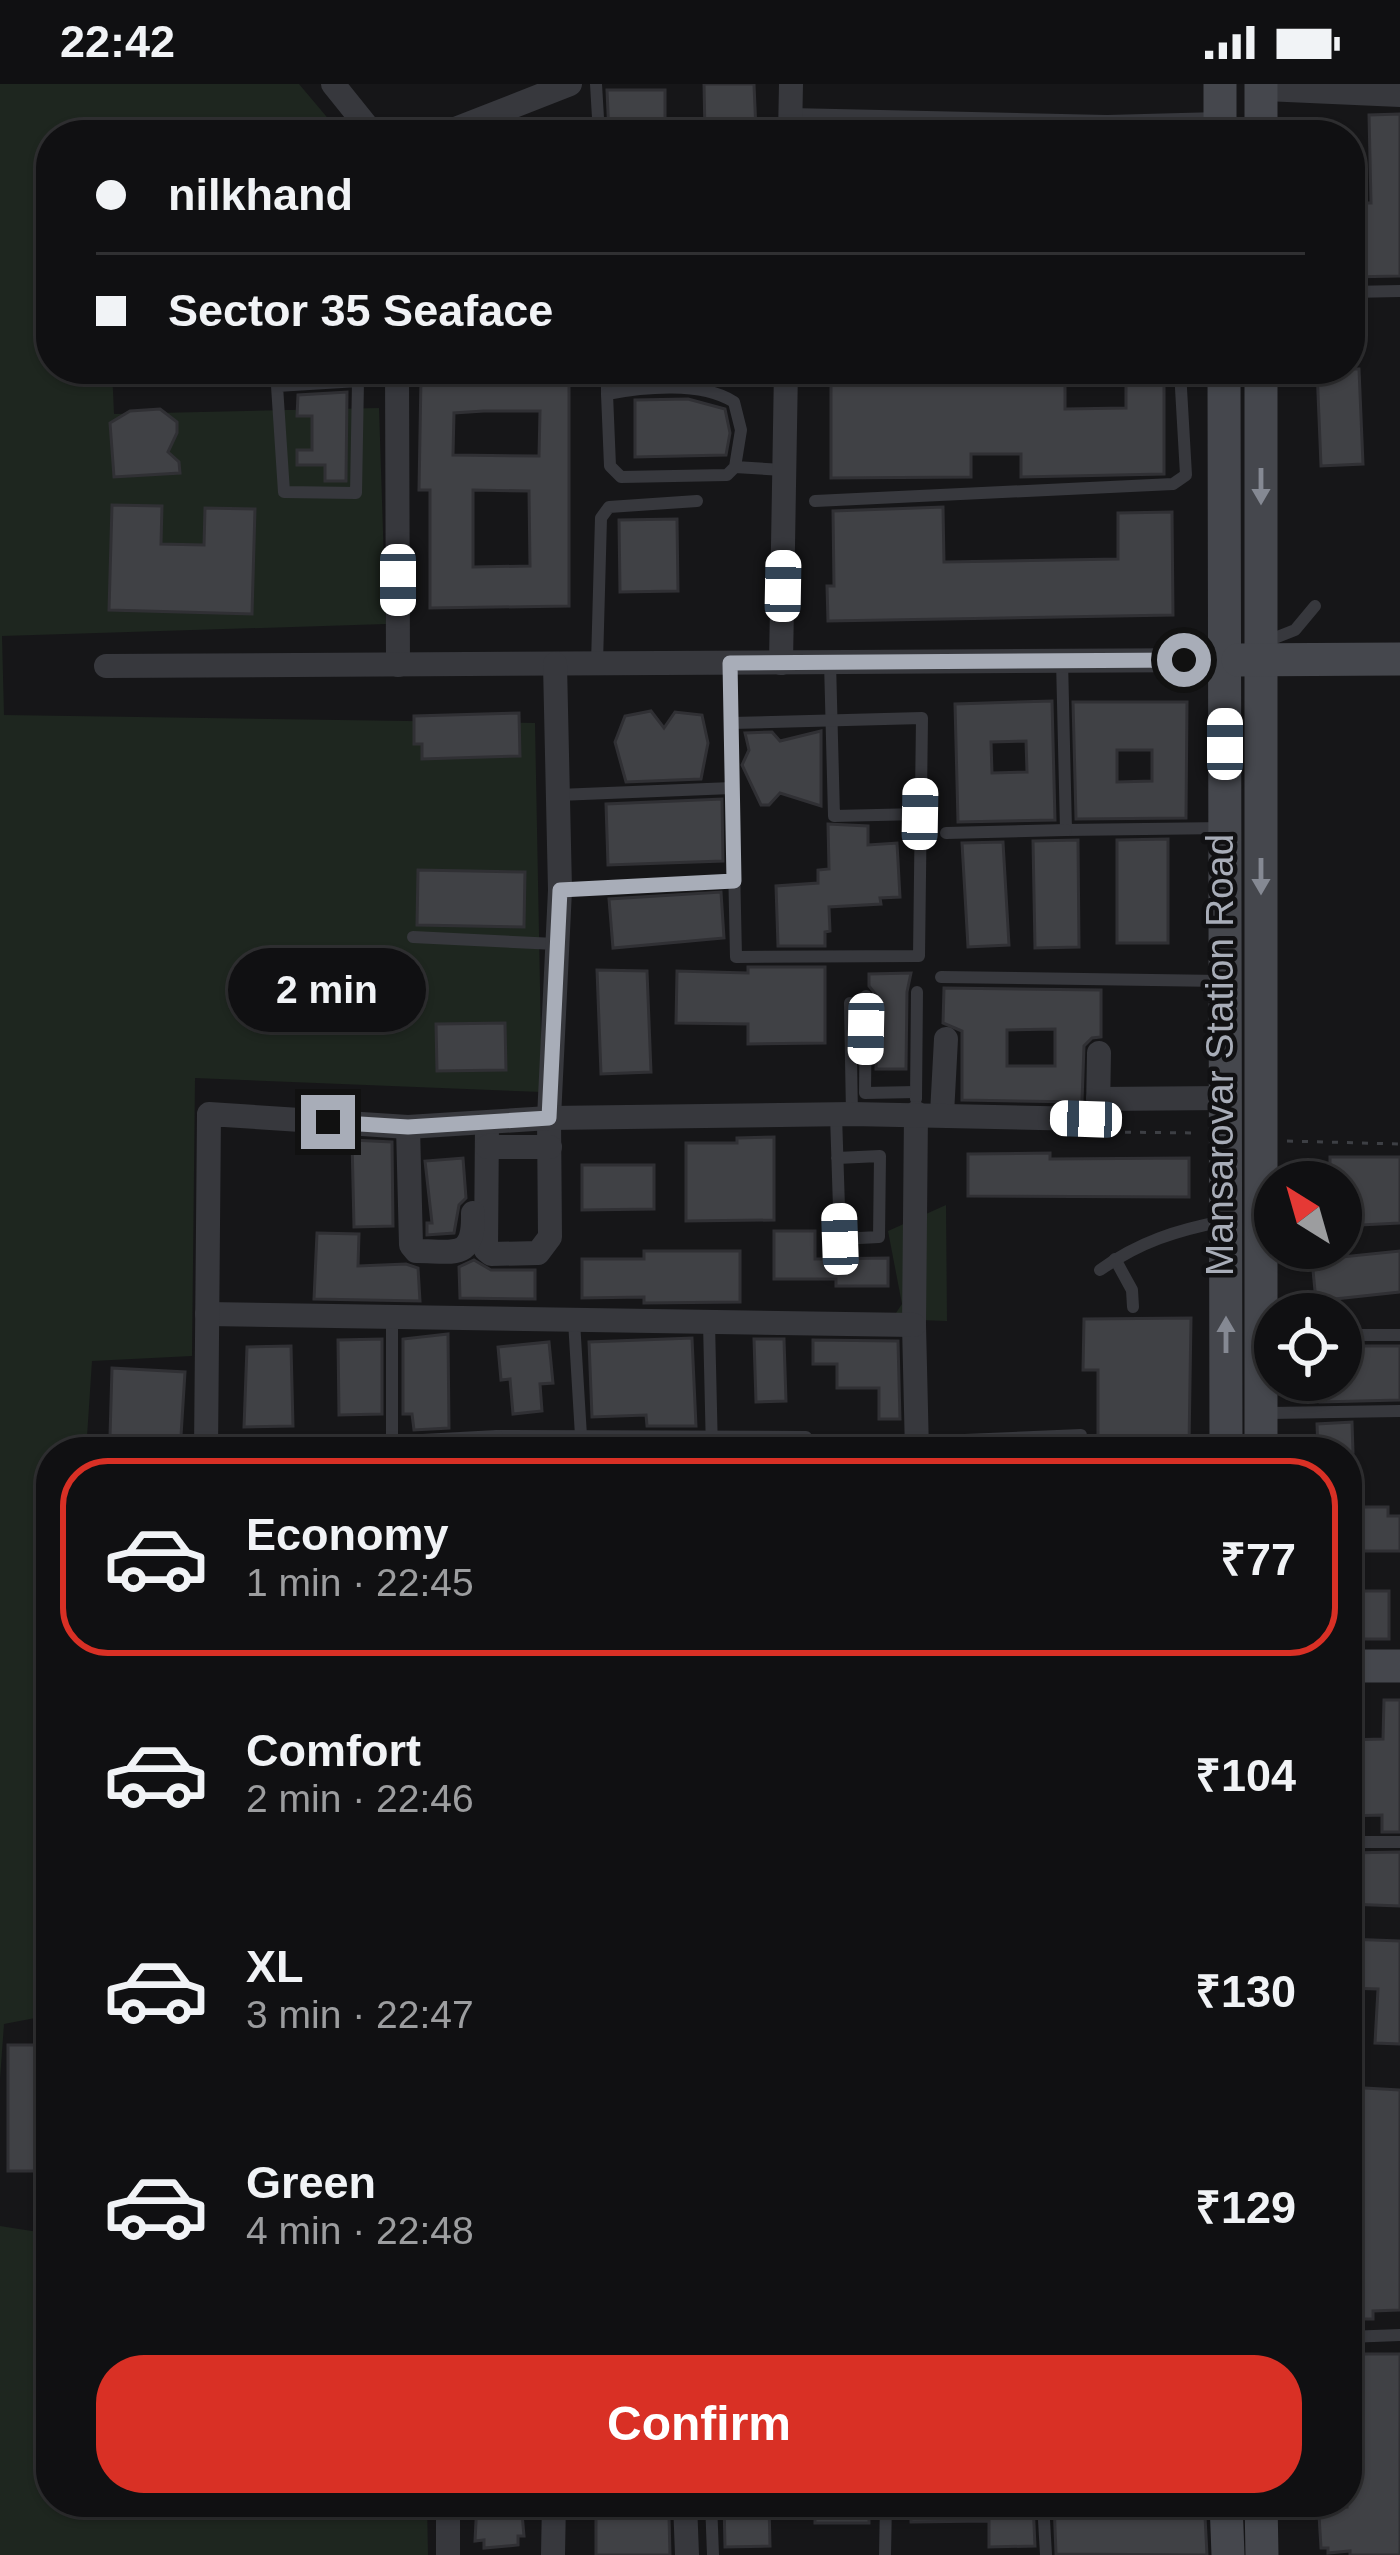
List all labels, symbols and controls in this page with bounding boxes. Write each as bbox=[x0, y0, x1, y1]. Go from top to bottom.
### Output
text: 22:42 bbox=[60, 16, 175, 67]
text: nilkhand bbox=[168, 169, 353, 220]
text: Sector 35 Seaface bbox=[168, 285, 553, 336]
one-way arrow bbox=[1251, 468, 1271, 506]
car bbox=[380, 544, 416, 616]
car bbox=[764, 550, 802, 622]
route start bbox=[1157, 633, 1211, 687]
car bbox=[1207, 708, 1243, 780]
car bbox=[901, 778, 939, 850]
street label: Mansarovar Station Road bbox=[1198, 834, 1241, 1276]
one-way arrow bbox=[1251, 858, 1271, 896]
callout: 2 min bbox=[229, 948, 427, 1032]
text: 2 min bbox=[276, 968, 378, 1011]
car bbox=[847, 993, 885, 1065]
route end bbox=[301, 1095, 355, 1149]
car bbox=[1049, 1100, 1123, 1138]
north arrow bbox=[1254, 1161, 1362, 1269]
map controls bbox=[1254, 1161, 1362, 1401]
car bbox=[821, 1202, 859, 1276]
button: locate bbox=[1254, 1293, 1362, 1401]
one-way arrow bbox=[1216, 1315, 1236, 1353]
icon: car bbox=[102, 1503, 210, 1611]
text: Economy bbox=[246, 1509, 449, 1560]
text: ₹77 bbox=[1220, 1534, 1296, 1585]
text: 1 min · 22:45 bbox=[246, 1561, 474, 1604]
icon: car bbox=[102, 1719, 210, 1827]
text: Comfort bbox=[246, 1725, 421, 1776]
text: ₹104 bbox=[1195, 1750, 1296, 1801]
text: 2 min · 22:46 bbox=[246, 1777, 474, 1820]
icon: car bbox=[102, 1935, 210, 2043]
text: XL bbox=[246, 1941, 304, 1992]
text: ₹130 bbox=[1195, 1966, 1296, 2017]
text: 3 min · 22:47 bbox=[246, 1993, 474, 2036]
icon: car bbox=[102, 2151, 210, 2259]
text: Green bbox=[246, 2157, 376, 2208]
text: ₹129 bbox=[1195, 2182, 1296, 2233]
text: 4 min · 22:48 bbox=[246, 2209, 474, 2252]
button: Confirm bbox=[96, 2355, 1302, 2493]

